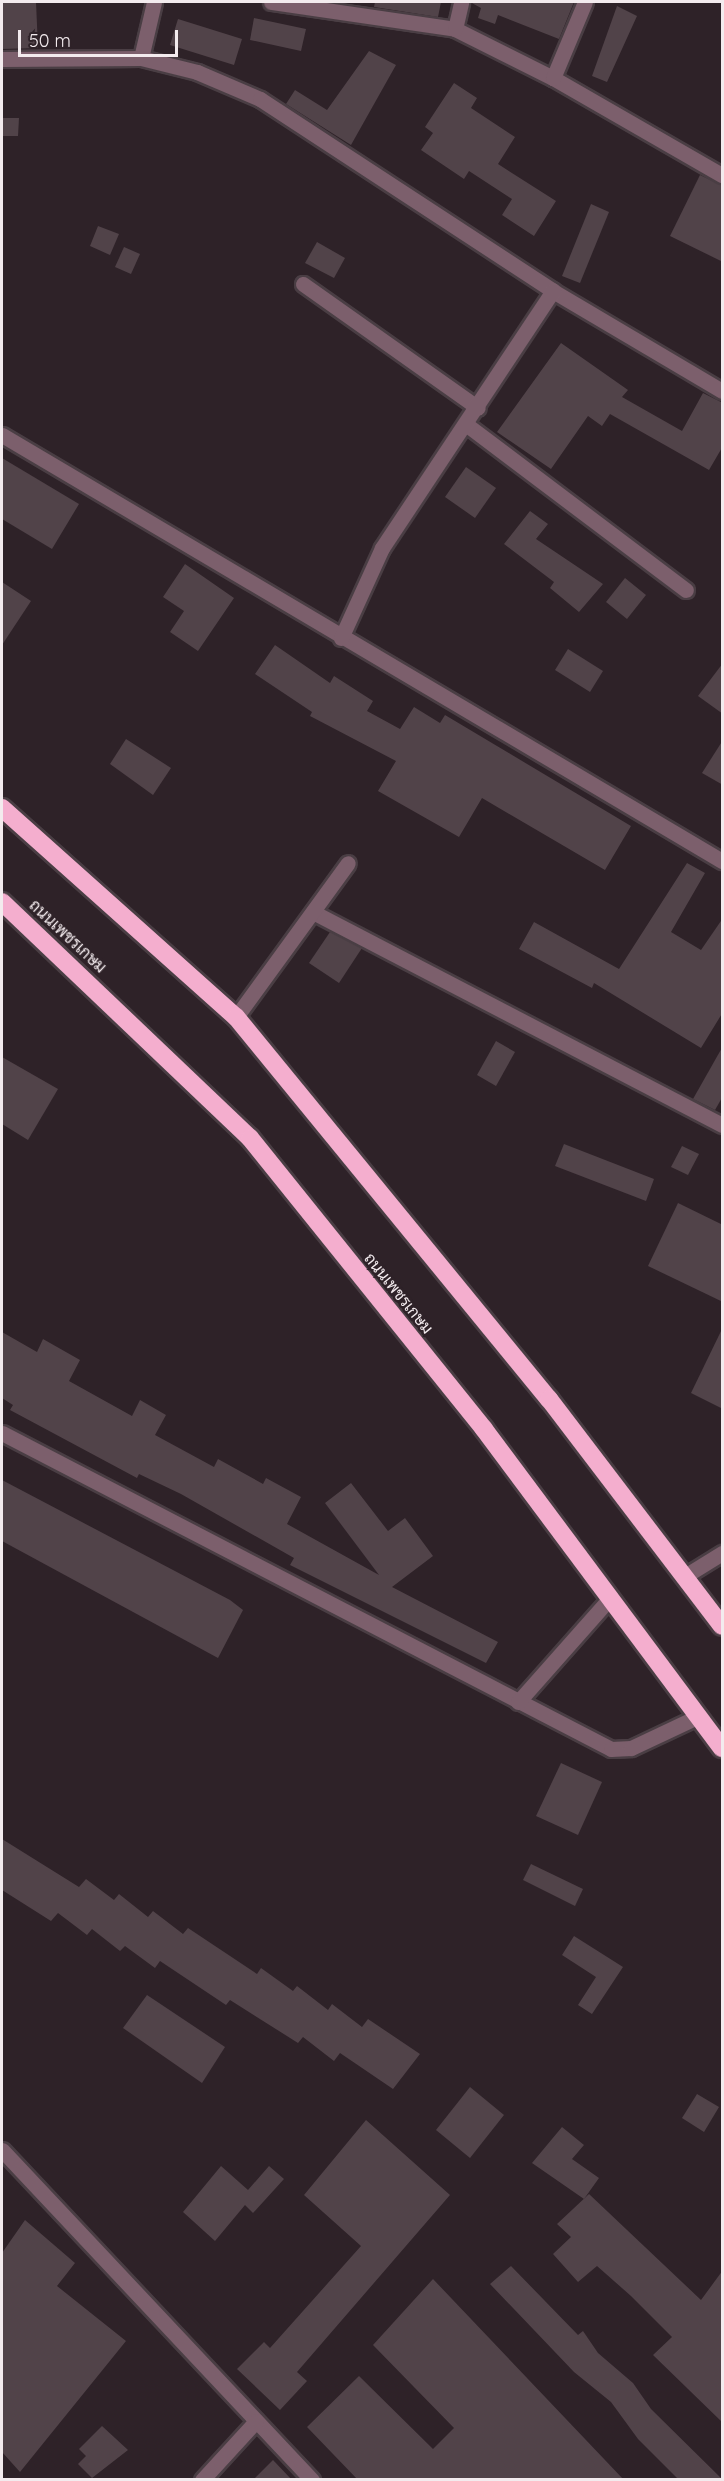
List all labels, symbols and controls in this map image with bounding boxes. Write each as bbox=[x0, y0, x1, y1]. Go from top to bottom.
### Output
scale bar bbox=[21, 18, 182, 56]
text: 50 m bbox=[29, 29, 71, 52]
street label: ถนนเพชรเกษม bbox=[25, 895, 111, 977]
street label: ถนนเพชรเกษม bbox=[361, 1249, 437, 1337]

